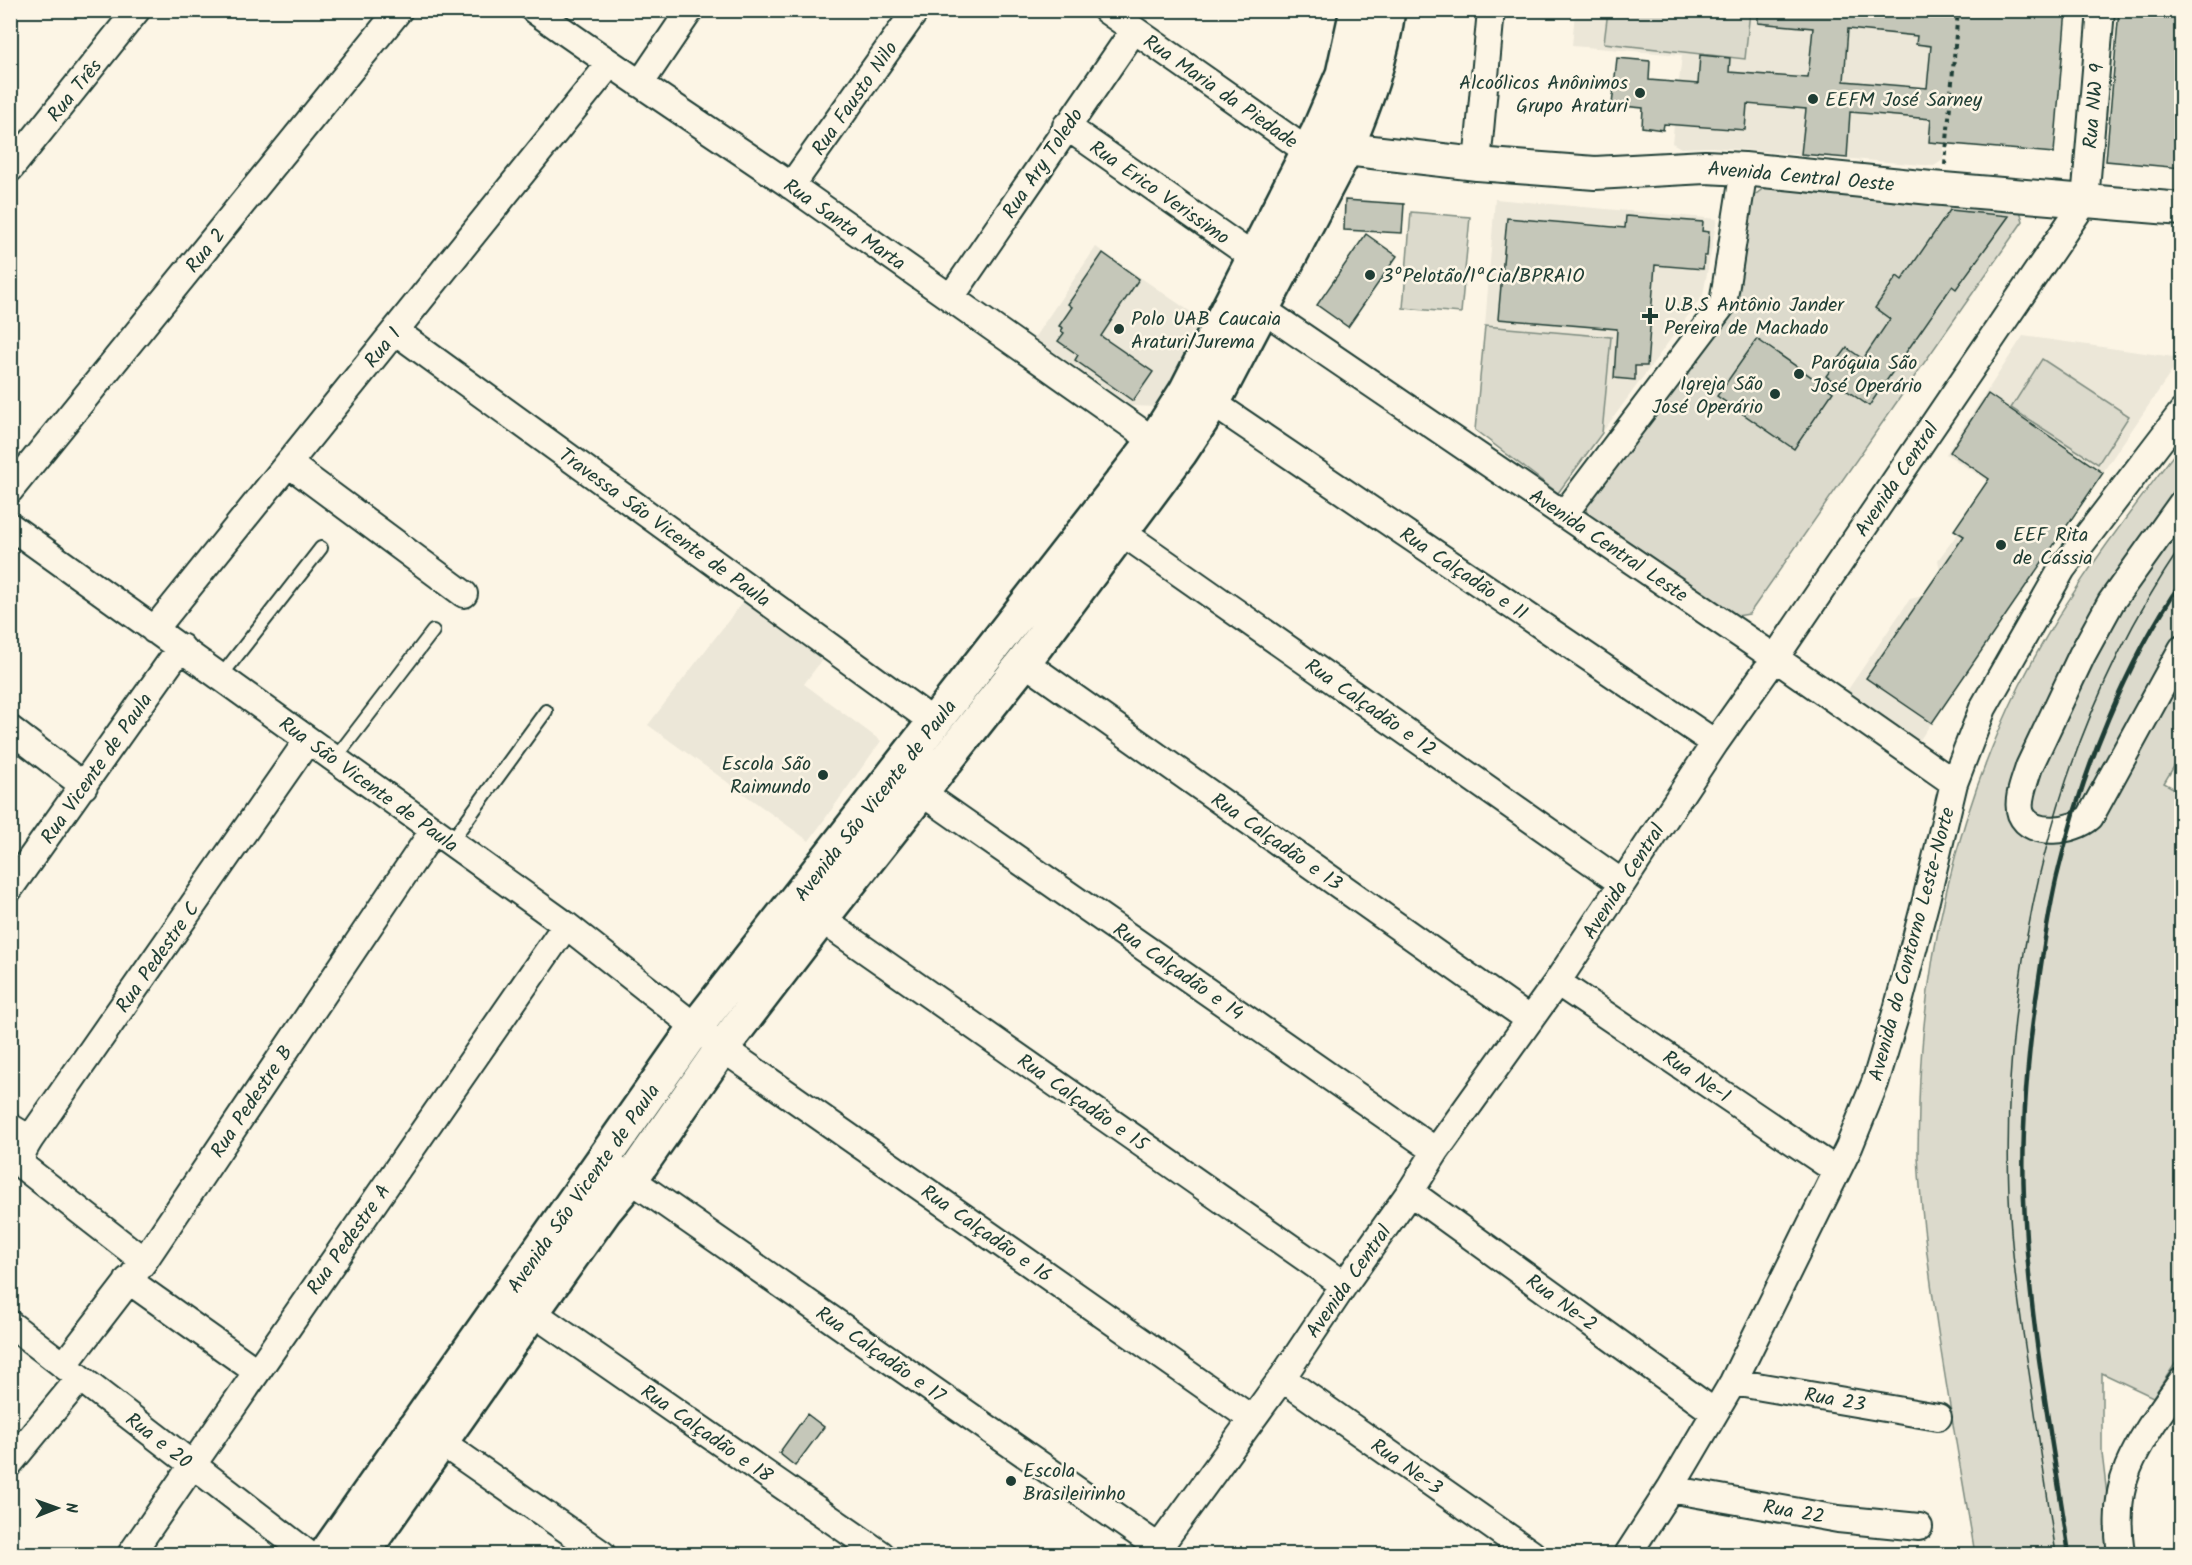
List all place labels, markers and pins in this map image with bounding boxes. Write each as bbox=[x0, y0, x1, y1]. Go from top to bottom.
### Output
place label: Alcoólicos Anônimos Grupo Araturi bbox=[1459, 68, 1629, 123]
place label: EEFM José Sarney bbox=[1825, 85, 1983, 117]
marker: Alcoólicos Anônimos Grupo Araturi bbox=[1633, 86, 1647, 100]
marker: EEFM José Sarney bbox=[1806, 92, 1820, 106]
place label: 3ºPelotão/1ªCia/BPRAIO bbox=[1382, 261, 1584, 293]
marker: 3ºPelotão/1ªCia/BPRAIO bbox=[1363, 268, 1377, 282]
place label: U.B.S Antônio Jander Pereira de Machado bbox=[1664, 290, 1845, 345]
place label: Polo UAB Caucaia Araturi/Jurema bbox=[1131, 304, 1281, 359]
marker: U.B.S Antônio Jander Pereira de Machado bbox=[1641, 307, 1659, 325]
marker: Polo UAB Caucaia Araturi/Jurema bbox=[1112, 322, 1126, 336]
place label: Paróquia São José Operário bbox=[1811, 348, 1922, 403]
marker: Paróquia São José Operário bbox=[1792, 367, 1806, 381]
place label: Igreja São José Operário bbox=[1652, 369, 1763, 424]
marker: Igreja São José Operário bbox=[1768, 387, 1782, 401]
place label: EEF Rita de Cássia bbox=[2013, 520, 2093, 575]
marker: EEF Rita de Cássia bbox=[1994, 538, 2008, 552]
place label: Escola São Raimundo bbox=[721, 749, 811, 804]
marker: Escola São Raimundo bbox=[816, 768, 830, 782]
place label: Escola Brasileirinho bbox=[1023, 1456, 1126, 1511]
marker: Escola Brasileirinho bbox=[1004, 1474, 1018, 1488]

